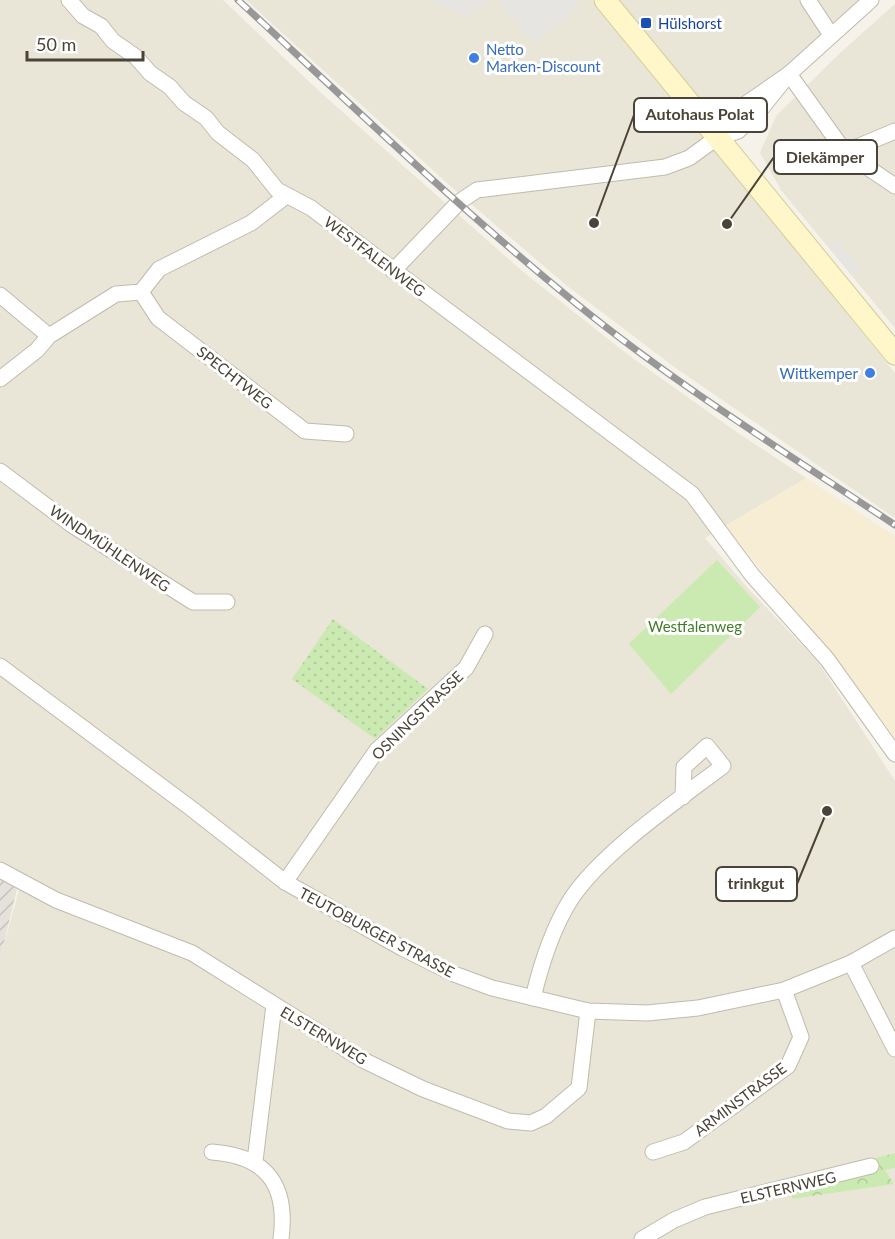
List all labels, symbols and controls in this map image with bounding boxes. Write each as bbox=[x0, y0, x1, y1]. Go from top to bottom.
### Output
place label: Hülshorst bbox=[658, 14, 722, 32]
marker: Hülshorst bbox=[639, 16, 653, 30]
scale bar bbox=[27, 24, 142, 62]
text: 50 m bbox=[36, 33, 76, 55]
place label: Netto Marken-Discount bbox=[486, 40, 601, 75]
marker: Netto Marken-Discount bbox=[467, 51, 481, 65]
callout: Autohaus Polat bbox=[634, 98, 767, 132]
text: Autohaus Polat bbox=[645, 104, 754, 123]
callout: Diekämper bbox=[774, 140, 877, 174]
text: Diekämper bbox=[786, 147, 864, 166]
street label: WESTFALENWEG bbox=[321, 212, 429, 300]
street label: SPECHTWEG bbox=[194, 342, 276, 412]
place label: Wittkemper bbox=[779, 364, 859, 382]
marker: Wittkemper bbox=[863, 366, 877, 380]
street label: WINDMÜHLENWEG bbox=[46, 501, 174, 595]
park label: Westfalenweg bbox=[648, 617, 742, 635]
street label: OSNINGSTRASSE bbox=[368, 667, 466, 763]
callout: trinkgut bbox=[716, 867, 797, 901]
text: trinkgut bbox=[728, 873, 785, 892]
street label: TEUTOBURGER STRASSE bbox=[296, 883, 458, 981]
street label: ELSTERNWEG bbox=[277, 1002, 371, 1068]
street label: ARMINSTRASSE bbox=[690, 1059, 790, 1139]
street label: ELSTERNWEG bbox=[738, 1167, 838, 1207]

